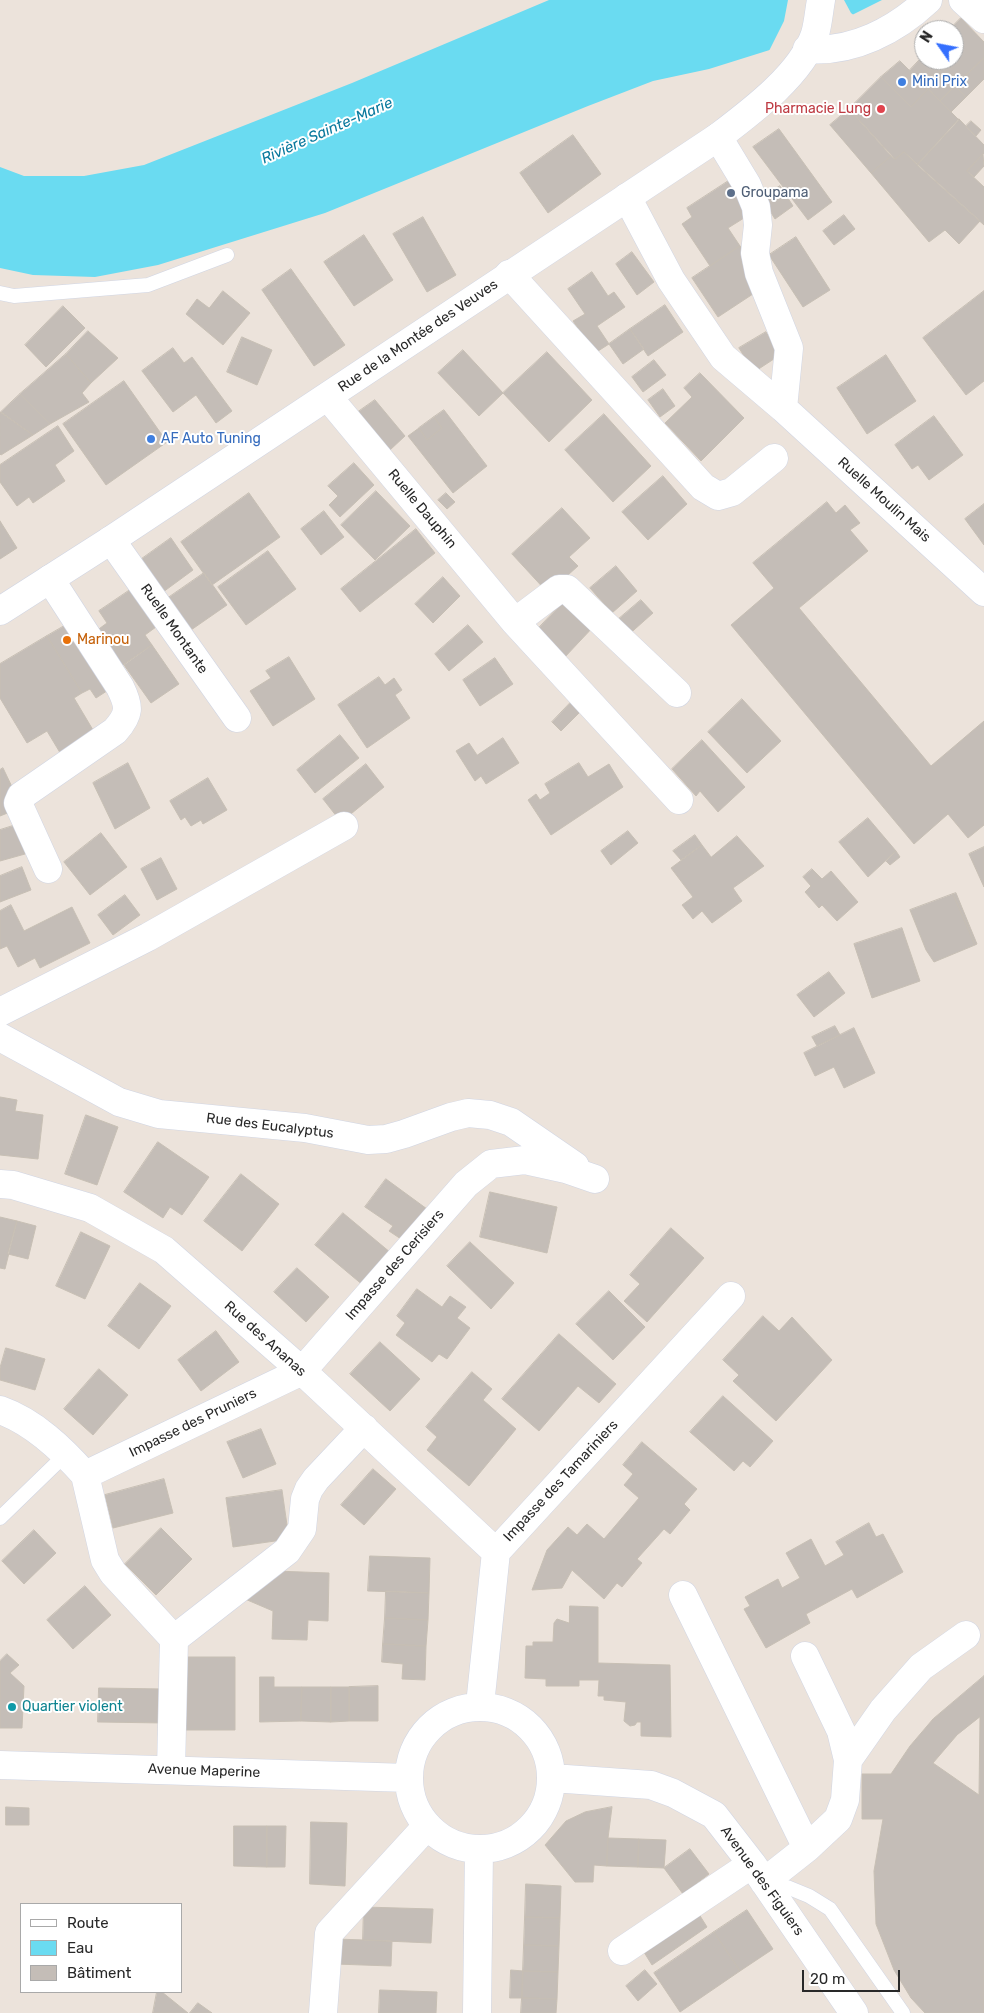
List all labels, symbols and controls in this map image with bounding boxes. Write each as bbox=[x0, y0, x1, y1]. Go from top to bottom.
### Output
north arrow bbox=[914, 20, 964, 70]
text: N bbox=[917, 28, 937, 46]
place label: Mini Prix bbox=[912, 74, 967, 90]
marker: Mini Prix bbox=[896, 76, 908, 88]
water label: Rivière Sainte-Marie bbox=[258, 94, 396, 168]
place label: Pharmacie Lung bbox=[765, 101, 871, 117]
marker: Pharmacie Lung bbox=[875, 103, 887, 115]
place label: Groupama bbox=[741, 185, 808, 201]
marker: Groupama bbox=[725, 187, 737, 199]
street label: Rue de la Montée des Veuves bbox=[335, 276, 501, 396]
place label: AF Auto Tuning bbox=[161, 431, 261, 447]
marker: AF Auto Tuning bbox=[145, 433, 157, 445]
street label: Ruelle Moulin Mais bbox=[834, 454, 934, 546]
street label: Ruelle Dauphin bbox=[384, 466, 460, 552]
street label: Ruelle Montante bbox=[137, 581, 211, 677]
place label: Marinou bbox=[77, 632, 129, 648]
marker: Marinou bbox=[61, 634, 73, 646]
street label: Rue des Eucalyptus bbox=[205, 1110, 335, 1142]
street label: Impasse des Cerisiers bbox=[342, 1206, 448, 1324]
street label: Rue des Ananas bbox=[221, 1298, 309, 1380]
street label: Impasse des Pruniers bbox=[127, 1385, 259, 1461]
street label: Impasse des Tamariniers bbox=[500, 1417, 622, 1545]
place label: Quartier violent bbox=[22, 1699, 123, 1715]
marker: Quartier violent bbox=[6, 1701, 18, 1713]
street label: Avenue Maperine bbox=[147, 1761, 261, 1781]
street label: Avenue des Figuiers bbox=[717, 1823, 807, 1939]
legend bbox=[20, 1903, 182, 1993]
text: Route bbox=[67, 1914, 109, 1932]
text: Eau bbox=[67, 1939, 93, 1957]
scale bar bbox=[804, 1960, 902, 1992]
text: Bâtiment bbox=[67, 1964, 131, 1982]
text: 20 m bbox=[810, 1970, 845, 1988]

